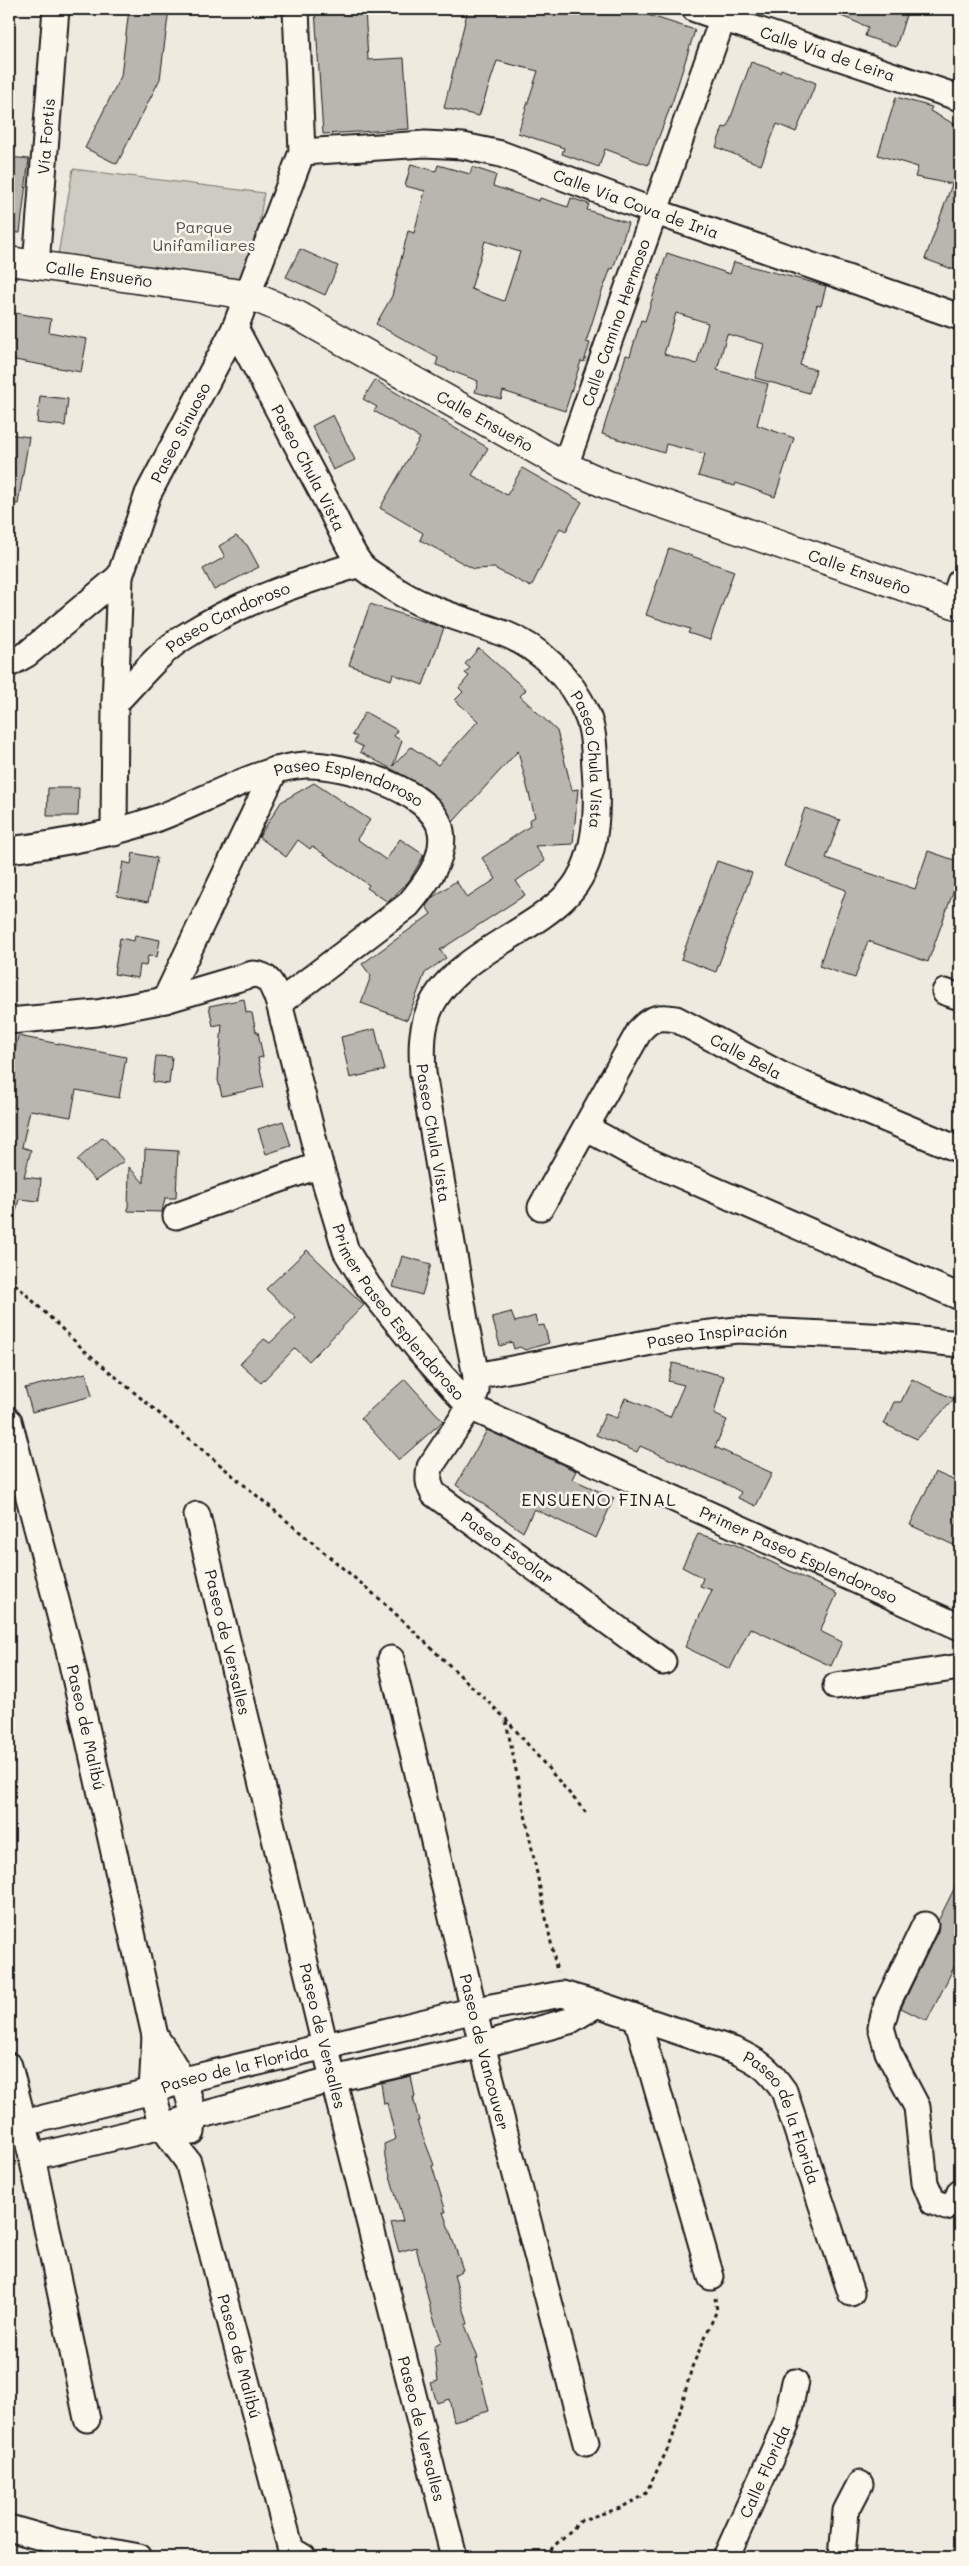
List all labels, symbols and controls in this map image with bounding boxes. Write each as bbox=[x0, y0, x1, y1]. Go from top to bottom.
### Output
street label: Calle Vía de Leira bbox=[758, 21, 898, 86]
street label: Vía Fortis bbox=[32, 97, 59, 175]
street label: Calle Vía Cova de Iria bbox=[550, 164, 722, 243]
park label: Parque Unifamiliares bbox=[153, 216, 255, 255]
street label: Calle Camino Hermoso bbox=[576, 236, 654, 409]
street label: Calle Ensueño bbox=[45, 255, 154, 291]
street label: Paseo Sinuoso bbox=[145, 379, 215, 486]
street label: Calle Ensueño bbox=[433, 385, 537, 456]
street label: Paseo Chula Vista bbox=[267, 401, 351, 534]
street label: Calle Ensueño bbox=[806, 544, 914, 598]
street label: Paseo Candoroso bbox=[161, 577, 293, 657]
street label: Paseo Chula Vista bbox=[566, 686, 608, 830]
street label: Paseo Esplendoroso bbox=[271, 754, 428, 811]
street label: Calle Bela bbox=[707, 1028, 786, 1083]
street label: Paseo Chula Vista bbox=[412, 1063, 456, 1204]
street label: Primer Paseo Esplendoroso bbox=[328, 1221, 470, 1404]
street label: Paseo Inspiración bbox=[645, 1319, 788, 1353]
district label: ENSUENO FINAL bbox=[521, 1487, 677, 1511]
street label: Primer Paseo Esplendoroso bbox=[696, 1500, 901, 1608]
street label: Paseo Escolar bbox=[457, 1506, 558, 1588]
street label: Paseo de Versalles bbox=[201, 1567, 256, 1717]
street label: Paseo de Malibú bbox=[62, 1663, 111, 1792]
street label: Paseo de Versalles bbox=[295, 1961, 351, 2111]
street label: Paseo de Vancouver bbox=[456, 1972, 515, 2132]
street label: Paseo de la Florida bbox=[158, 2039, 311, 2097]
street label: Paseo de la Florida bbox=[740, 2045, 825, 2187]
street label: Paseo de Malibú bbox=[213, 2292, 267, 2421]
street label: Paseo de Versalles bbox=[394, 2354, 451, 2503]
street label: Calle Florida bbox=[734, 2421, 794, 2521]

